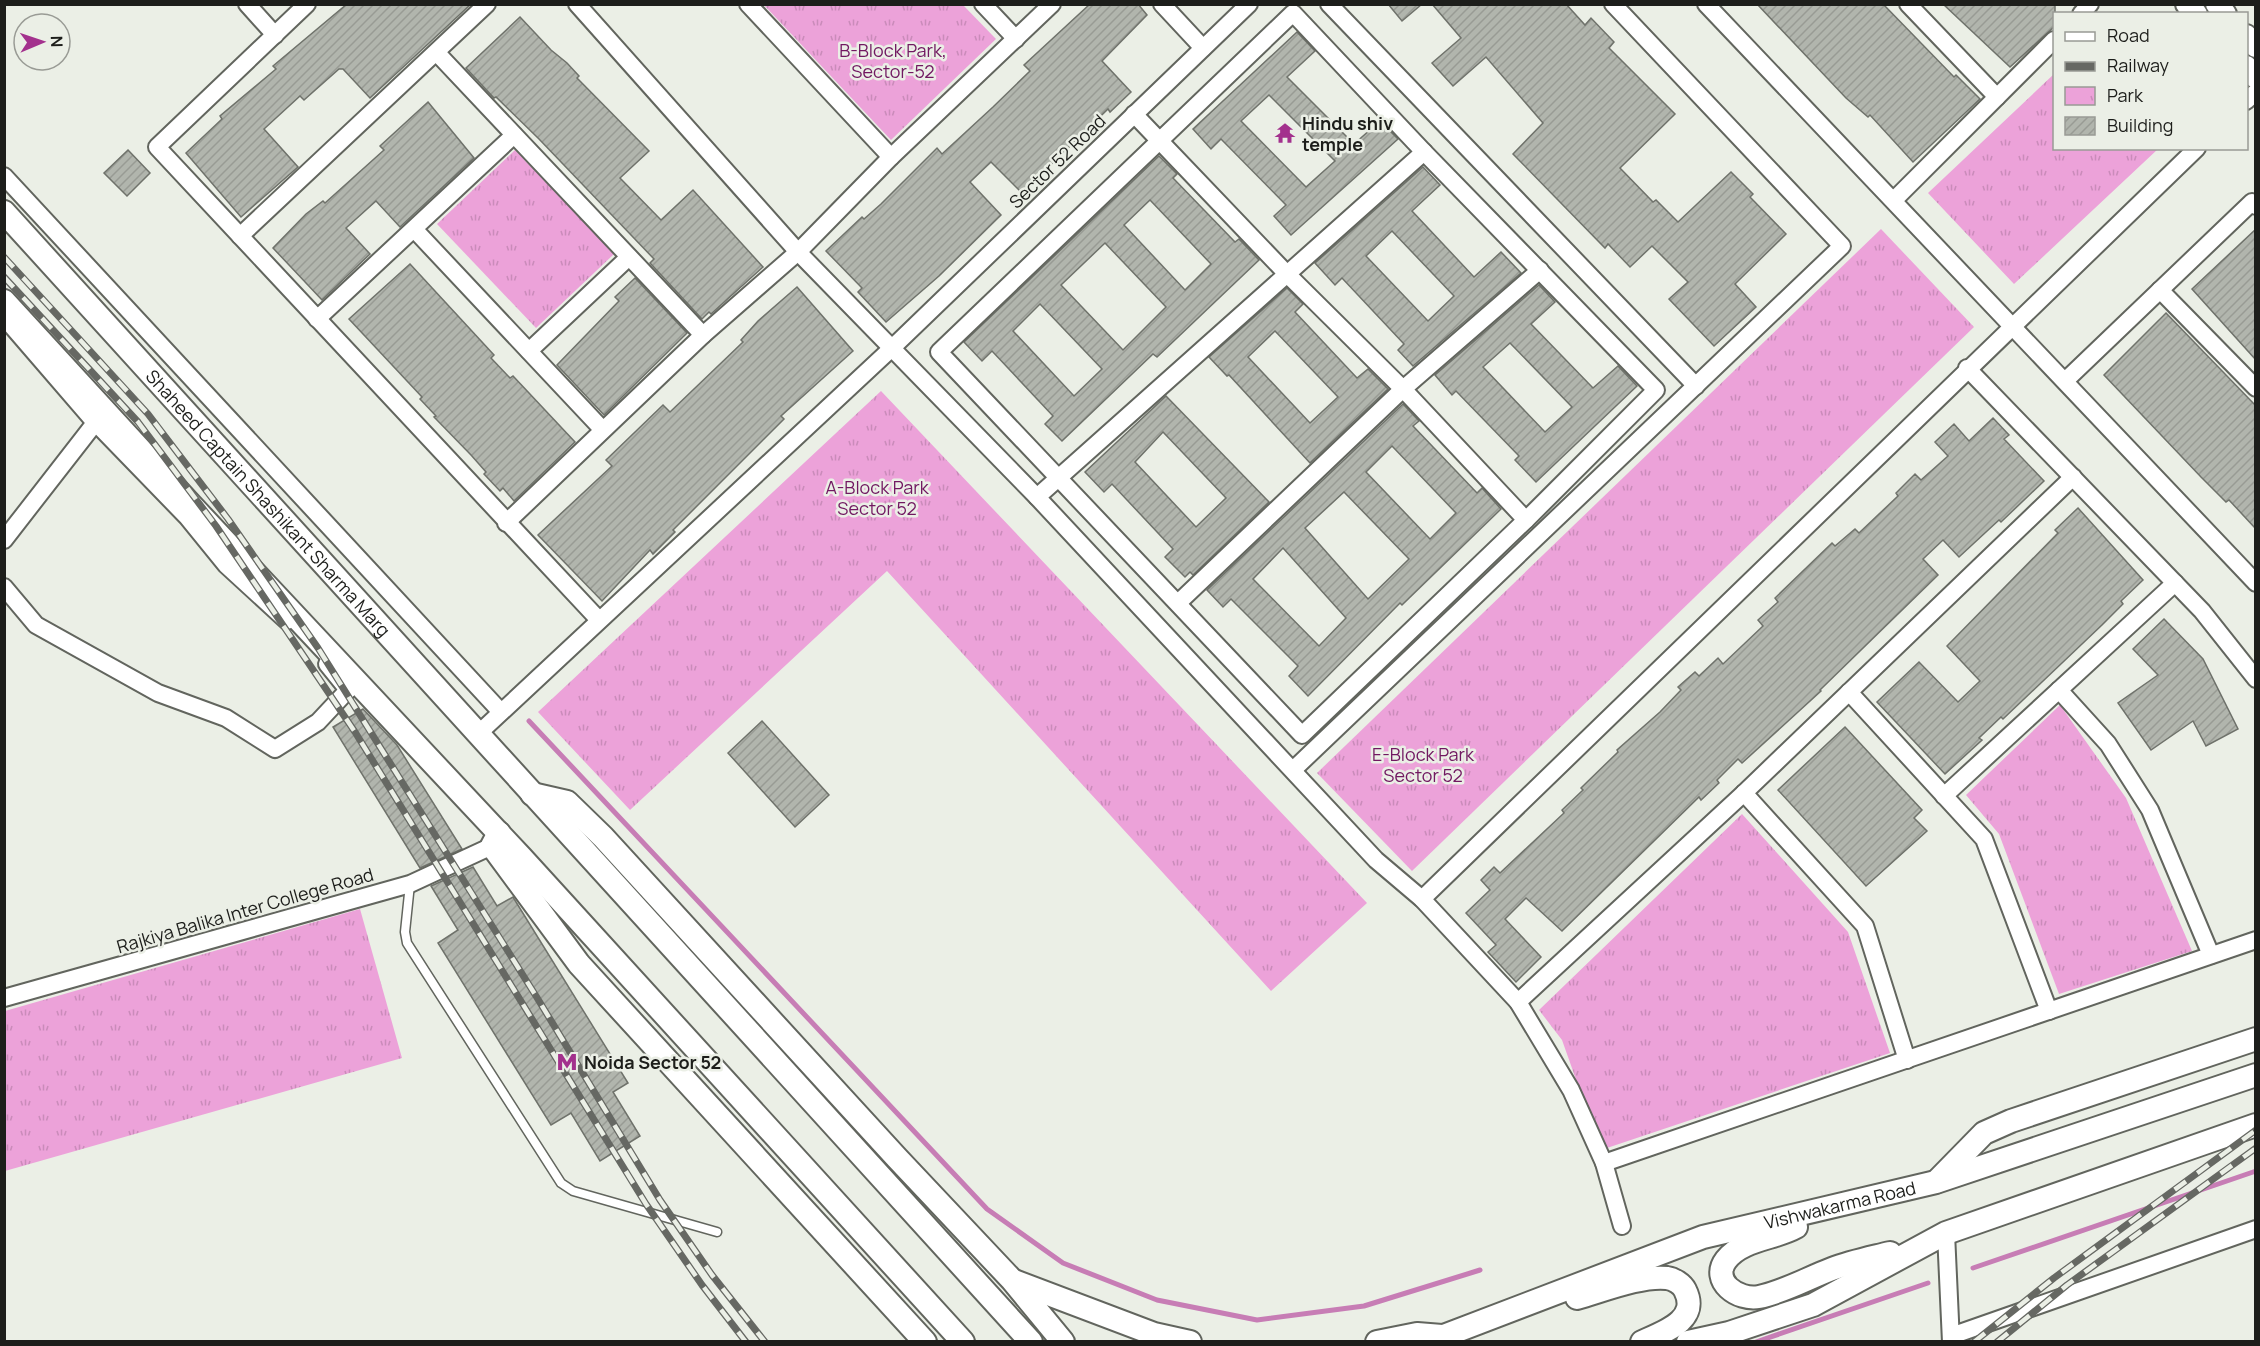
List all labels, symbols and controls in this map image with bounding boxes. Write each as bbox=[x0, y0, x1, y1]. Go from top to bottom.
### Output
north arrow bbox=[12, 12, 72, 72]
legend bbox=[2053, 12, 2248, 150]
text: Road bbox=[2107, 23, 2150, 47]
text: N bbox=[46, 35, 68, 48]
park label: B-Block Park, Sector-52 bbox=[839, 38, 947, 83]
text: Railway bbox=[2107, 53, 2169, 77]
text: Park bbox=[2107, 83, 2144, 107]
street label: Sector 52 Road bbox=[1003, 109, 1111, 213]
place label: Hindu shiv temple bbox=[1302, 111, 1393, 156]
text: Building bbox=[2107, 113, 2173, 137]
temple icon: Hindu shiv temple bbox=[1273, 121, 1297, 145]
street label: Shaheed Captain Shashikant Sharma Marg bbox=[141, 364, 396, 641]
park label: A-Block Park Sector 52 bbox=[825, 475, 930, 520]
park label: E-Block Park Sector 52 bbox=[1372, 742, 1475, 787]
street label: Rajkiya Balika Inter College Road bbox=[114, 862, 376, 958]
metro station icon: Noida Sector 52 bbox=[555, 1050, 579, 1074]
place label: Noida Sector 52 bbox=[584, 1050, 721, 1074]
street label: Vishwakarma Road bbox=[1762, 1175, 1918, 1234]

